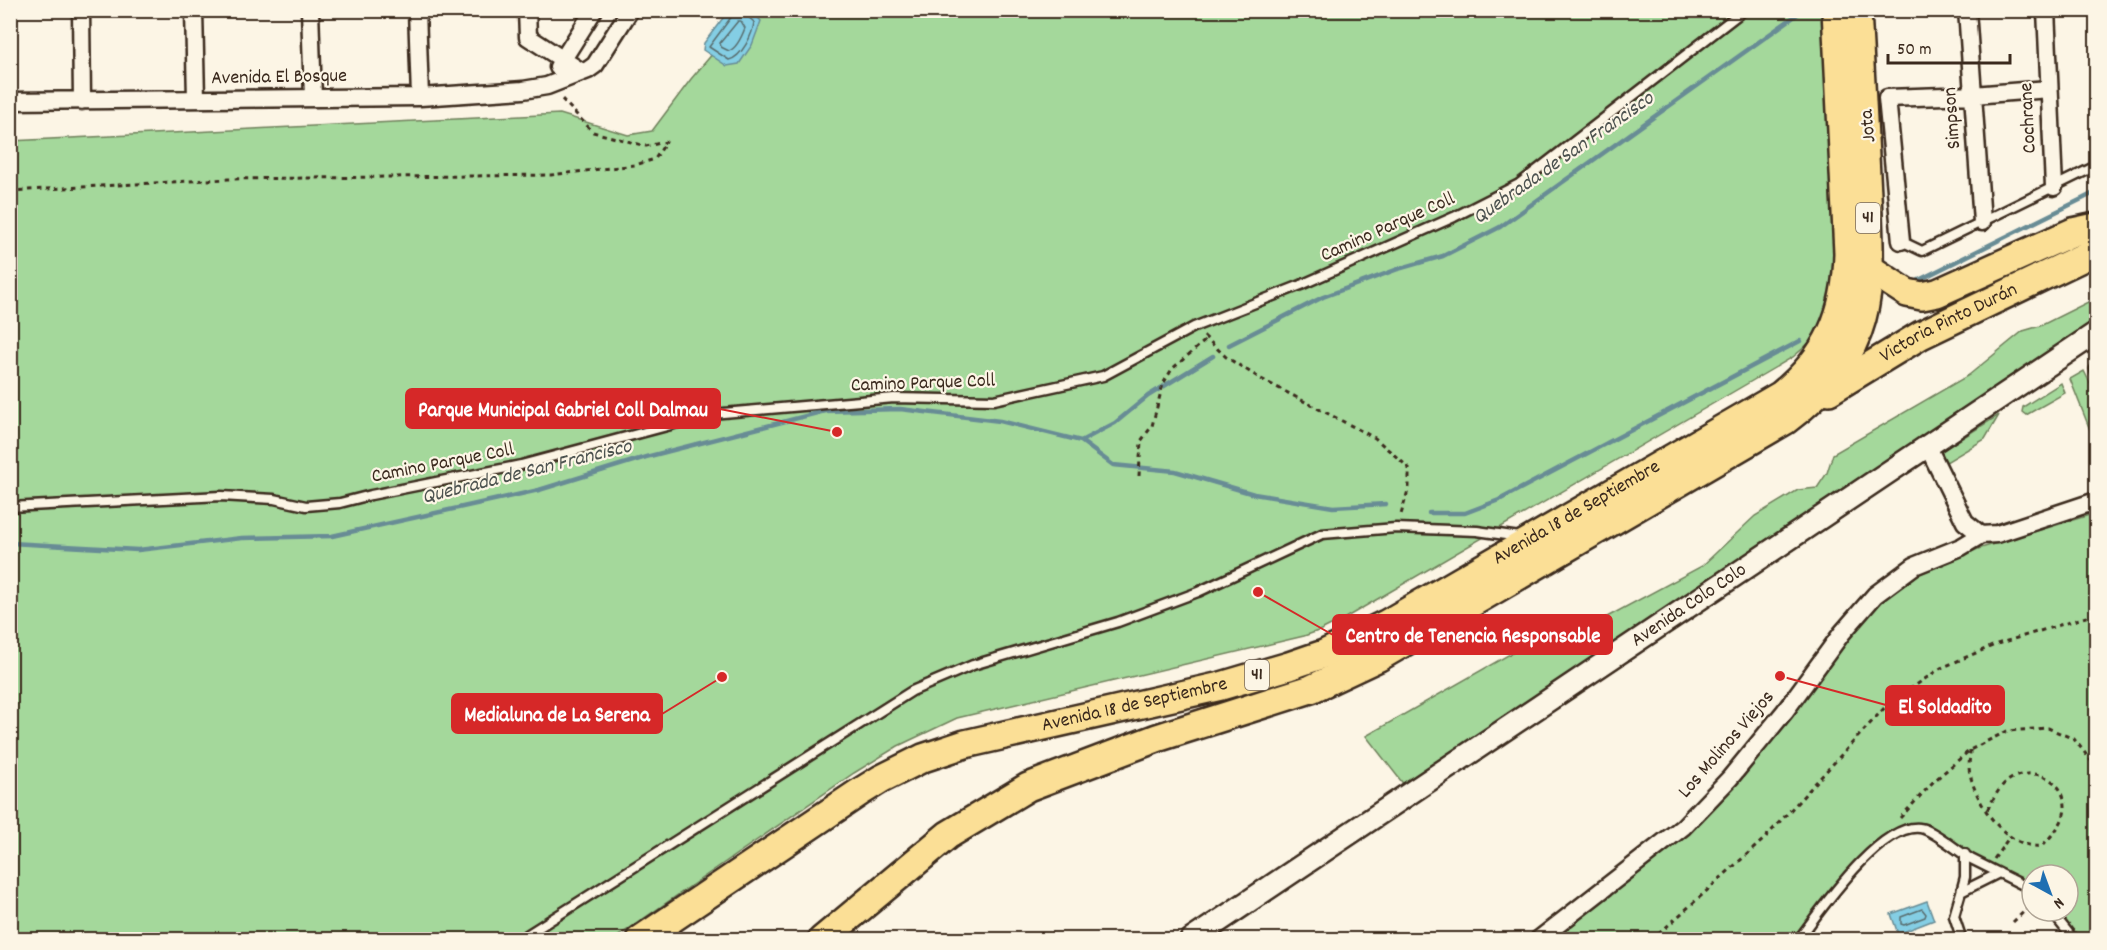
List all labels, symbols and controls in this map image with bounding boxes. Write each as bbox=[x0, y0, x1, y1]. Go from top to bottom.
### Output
scale bar bbox=[1888, 27, 2010, 65]
text: 50 m bbox=[1897, 38, 1932, 63]
street label: Avenida El Bosque bbox=[211, 63, 347, 93]
street label: Cochrane bbox=[2013, 82, 2045, 154]
water label: Quebrada de San Francisco bbox=[1467, 84, 1662, 233]
street label: Simpson bbox=[1937, 86, 1969, 150]
street label: Jota bbox=[1854, 108, 1884, 144]
street label: Camino Parque Coll bbox=[1316, 186, 1460, 270]
road number: 41 bbox=[1856, 203, 1880, 233]
street label: Victoria Pinto Durán bbox=[1875, 277, 2023, 371]
street label: Camino Parque Coll bbox=[850, 367, 996, 401]
callout: Parque Municipal Gabriel Coll Dalmau bbox=[406, 389, 720, 428]
text: Parque Municipal Gabriel Coll Dalmau bbox=[418, 397, 708, 427]
water label: Quebrada de San Francisco bbox=[419, 432, 636, 514]
street label: Camino Parque Coll bbox=[369, 436, 517, 492]
street label: Avenida 18 de Septiembre bbox=[1488, 454, 1666, 573]
street label: Avenida Colo Colo bbox=[1626, 557, 1753, 655]
callout: Centro de Tenencia Responsable bbox=[1333, 615, 1612, 654]
text: Centro de Tenencia Responsable bbox=[1345, 623, 1601, 653]
road number: 41 bbox=[1245, 660, 1269, 690]
street label: Avenida 18 de Septiembre bbox=[1039, 671, 1231, 740]
street label: Los Molinos Viejos bbox=[1672, 685, 1782, 805]
callout: El Soldadito bbox=[1886, 686, 2004, 725]
callout: Medialuna de La Serena bbox=[452, 694, 662, 733]
text: El Soldadito bbox=[1898, 694, 1992, 724]
text: Medialuna de La Serena bbox=[464, 702, 651, 732]
north arrow bbox=[2020, 863, 2080, 923]
text: N bbox=[2048, 891, 2069, 914]

